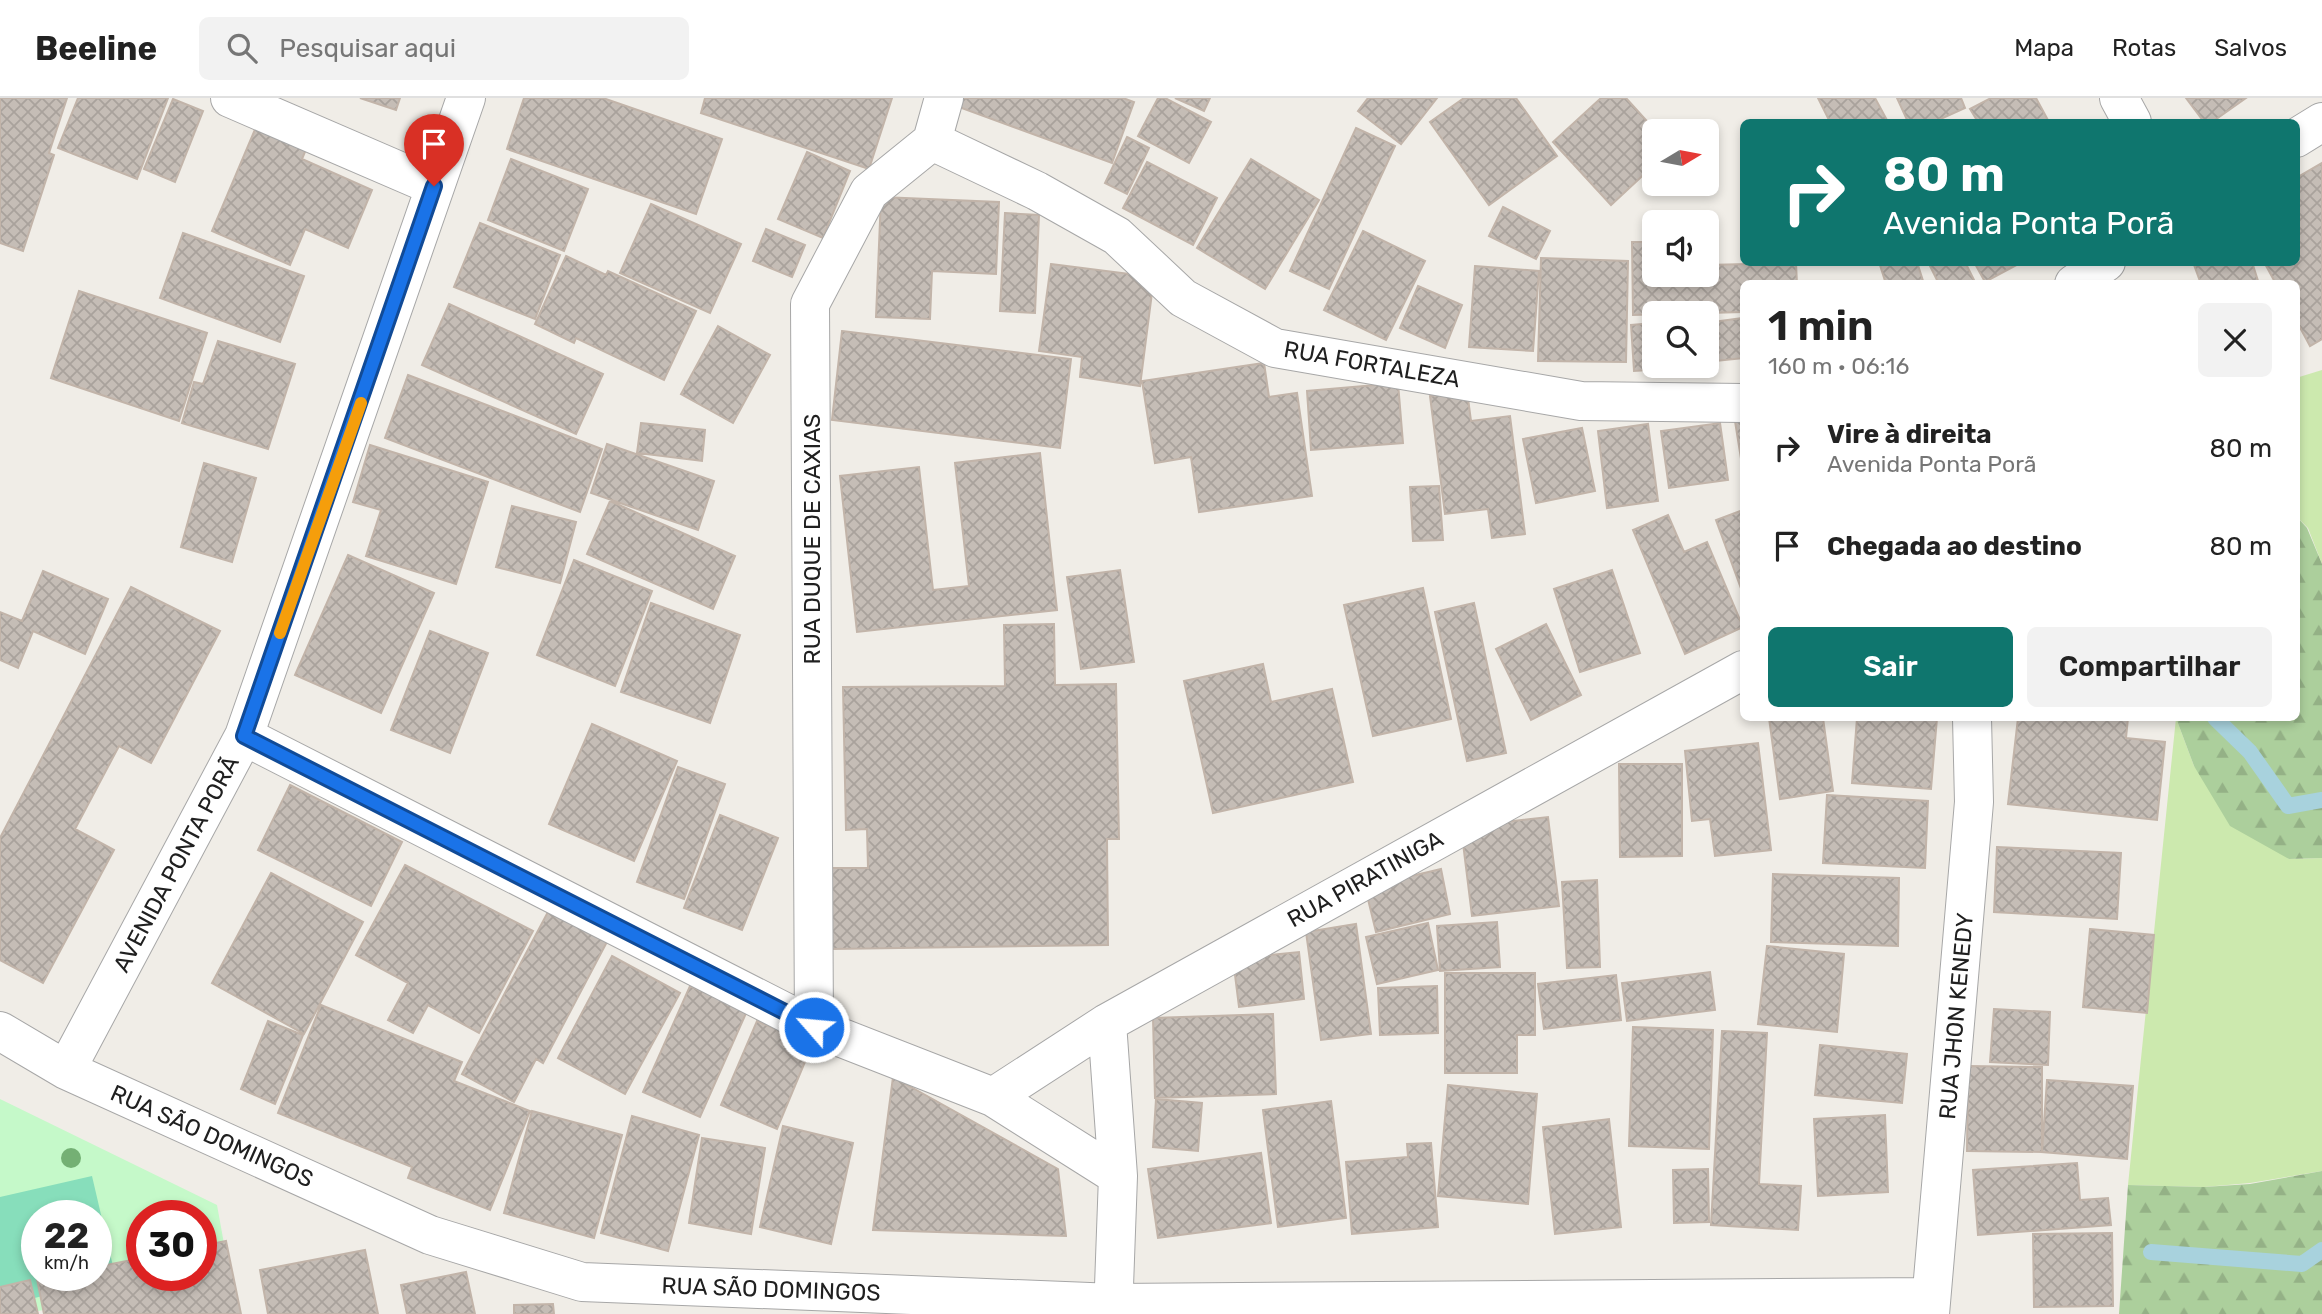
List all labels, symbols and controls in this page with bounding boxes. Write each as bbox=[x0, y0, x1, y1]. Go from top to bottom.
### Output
search box bbox=[199, 17, 689, 80]
text: Beeline bbox=[35, 29, 157, 68]
icon: search bbox=[223, 29, 261, 67]
text: Pesquisar aqui bbox=[279, 33, 456, 64]
text: Mapa bbox=[2014, 34, 2074, 62]
text: Rotas bbox=[2112, 34, 2176, 62]
text: Salvos bbox=[2214, 34, 2287, 62]
pin bbox=[404, 114, 464, 186]
north arrow bbox=[1642, 119, 1718, 196]
map controls bbox=[1642, 119, 1719, 378]
icon: arrive bbox=[415, 125, 453, 163]
text: 80 m bbox=[1883, 145, 2005, 203]
icon: right bbox=[1768, 147, 1859, 238]
text: Avenida Ponta Porã bbox=[1883, 204, 2174, 242]
button: sound bbox=[1642, 210, 1719, 287]
button: search bbox=[1642, 301, 1719, 378]
text: 1 min bbox=[1768, 301, 1874, 351]
button: close bbox=[2198, 303, 2272, 377]
street label: RUA FORTALEZA bbox=[1282, 335, 1462, 393]
text: 160 m · 06:16 bbox=[1768, 352, 1909, 380]
street label: RUA DUQUE DE CAXIAS bbox=[798, 414, 826, 664]
text: Vire à direita bbox=[1827, 419, 1992, 450]
icon: right bbox=[1768, 429, 1806, 467]
text: 80 m bbox=[2209, 433, 2272, 464]
text: Avenida Ponta Porã bbox=[1827, 450, 2036, 478]
icon: arrive bbox=[1768, 527, 1806, 565]
text: Chegada ao destino bbox=[1827, 531, 2082, 562]
text: 80 m bbox=[2209, 531, 2272, 562]
button: Sair bbox=[1768, 627, 2013, 707]
button: Compartilhar bbox=[2027, 627, 2272, 707]
street label: AVENIDA PONTA PORÃ bbox=[107, 751, 245, 977]
street label: RUA PIRATINIGA bbox=[1282, 825, 1448, 933]
street label: RUA JHON KENEDY bbox=[1933, 911, 1979, 1120]
position arrow bbox=[777, 990, 851, 1064]
street label: RUA SÃO DOMINGOS bbox=[106, 1079, 318, 1193]
speed limit sign: 30 bbox=[126, 1200, 217, 1291]
text: 22 bbox=[44, 1215, 89, 1257]
text: km/h bbox=[44, 1252, 89, 1274]
street label: RUA SÃO DOMINGOS bbox=[661, 1271, 881, 1307]

